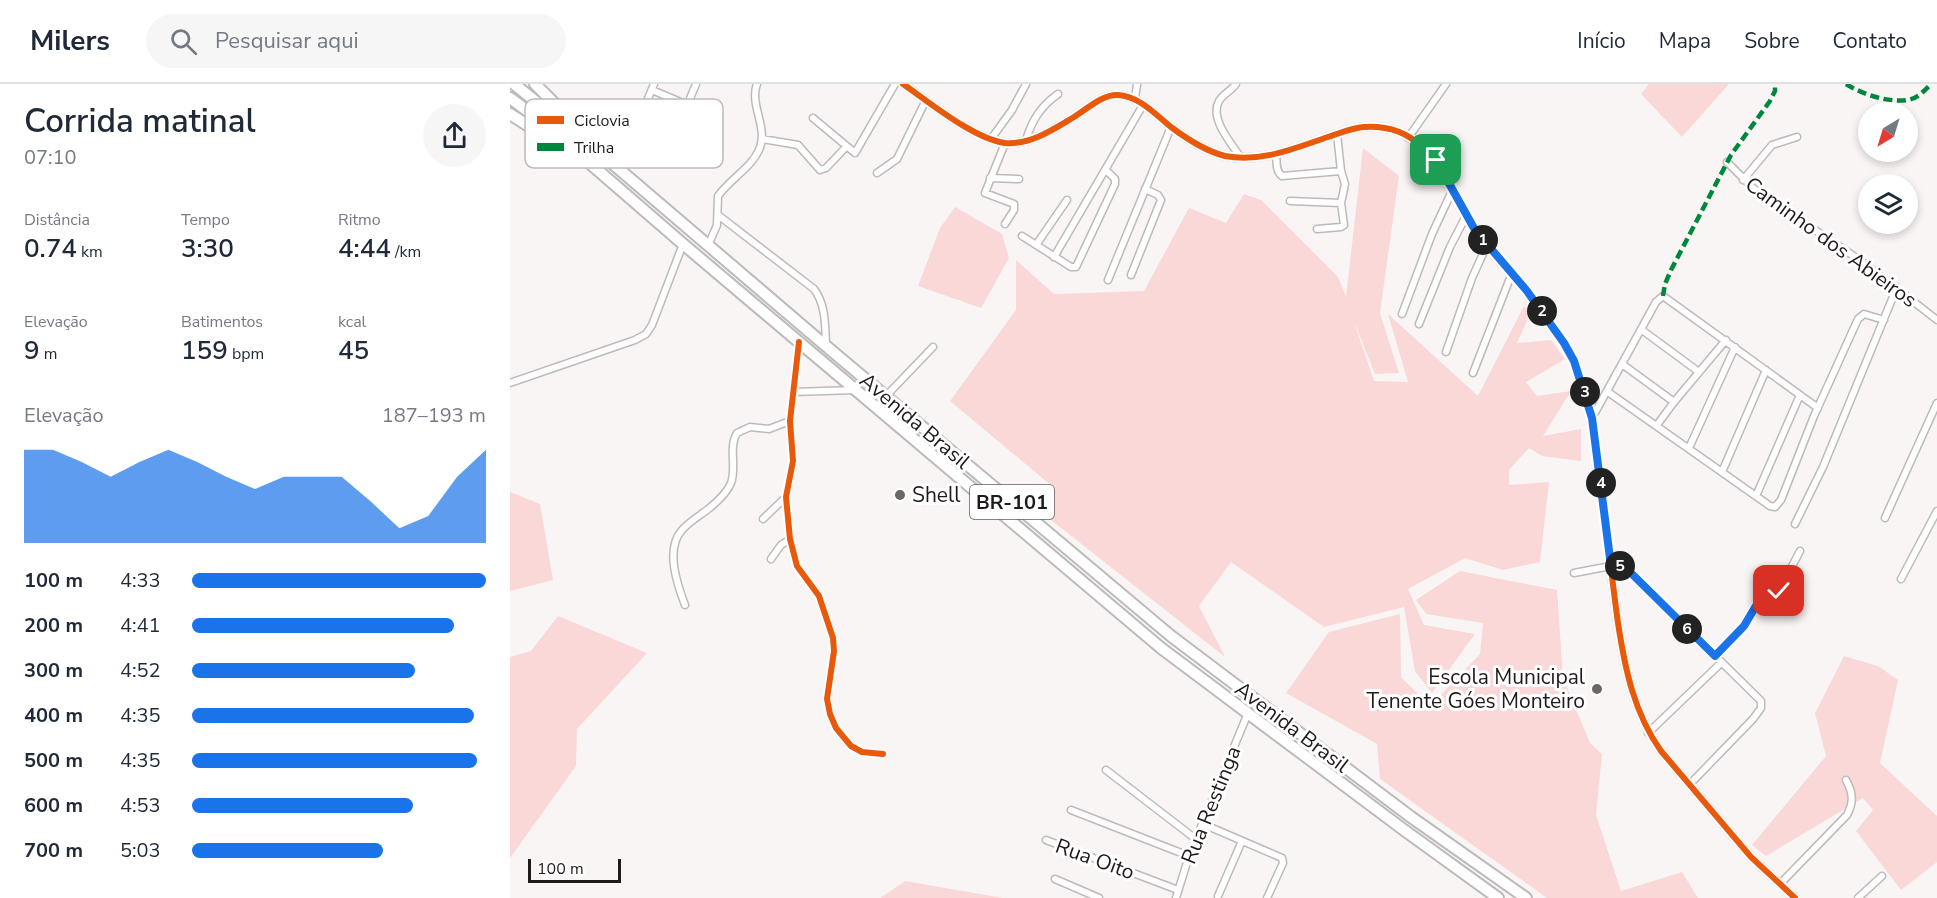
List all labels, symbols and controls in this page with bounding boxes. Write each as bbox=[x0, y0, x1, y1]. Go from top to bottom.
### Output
search box bbox=[146, 14, 566, 68]
text: Milers bbox=[30, 22, 110, 60]
icon: search bbox=[167, 25, 200, 58]
text: Pesquisar aqui bbox=[215, 26, 359, 56]
text: Início bbox=[1577, 27, 1626, 55]
text: Mapa bbox=[1659, 27, 1711, 55]
text: Sobre bbox=[1744, 27, 1800, 55]
text: Contato bbox=[1833, 27, 1907, 55]
text: Corrida matinal bbox=[24, 99, 256, 144]
legend bbox=[525, 99, 723, 168]
north arrow bbox=[1858, 102, 1918, 162]
map controls bbox=[1858, 102, 1918, 234]
button: share bbox=[423, 104, 486, 167]
text: Ciclovia bbox=[574, 110, 630, 132]
pin bbox=[1410, 134, 1461, 185]
text: Trilha bbox=[574, 137, 614, 159]
icon: arrive bbox=[1419, 143, 1452, 176]
text: 07:10 bbox=[24, 144, 77, 171]
street label: Caminho dos Abieiros bbox=[1740, 170, 1922, 314]
button: layers bbox=[1858, 174, 1918, 234]
text: Distância bbox=[24, 209, 90, 231]
text: Tempo bbox=[181, 209, 230, 231]
text: Ritmo bbox=[338, 209, 381, 231]
pin: 1 bbox=[1468, 225, 1498, 255]
text: 1 bbox=[1478, 229, 1488, 251]
text: 0.74 bbox=[24, 231, 77, 266]
text: 3:30 bbox=[181, 231, 234, 266]
text: 4:44 bbox=[338, 231, 391, 266]
text: km bbox=[77, 241, 103, 263]
text: /km bbox=[391, 241, 421, 263]
pin: 2 bbox=[1527, 296, 1557, 326]
text: 2 bbox=[1537, 300, 1547, 322]
text: Elevação bbox=[24, 311, 88, 333]
text: Batimentos bbox=[181, 311, 263, 333]
text: kcal bbox=[338, 311, 366, 333]
text: 9 bbox=[24, 333, 40, 368]
text: 159 bbox=[181, 333, 228, 368]
text: 45 bbox=[338, 333, 369, 368]
text: m bbox=[40, 343, 57, 365]
text: bpm bbox=[228, 343, 264, 365]
street label: Avenida Brasil bbox=[854, 367, 977, 476]
pin: 3 bbox=[1570, 377, 1600, 407]
text: 3 bbox=[1580, 381, 1590, 403]
text: Elevação bbox=[24, 402, 104, 429]
text: 187–193 m bbox=[382, 402, 486, 429]
pin: 4 bbox=[1586, 468, 1616, 498]
text: 4 bbox=[1596, 472, 1606, 494]
place label: Shell bbox=[912, 481, 961, 509]
road number: BR-101 bbox=[970, 485, 1054, 519]
marker: Shell bbox=[893, 488, 907, 502]
pin: 5 bbox=[1605, 551, 1635, 581]
text: 5 bbox=[1615, 555, 1625, 577]
pin bbox=[1753, 565, 1804, 616]
text: 100 m bbox=[24, 567, 83, 594]
text: 4:33 bbox=[120, 567, 161, 594]
icon: check bbox=[1762, 574, 1795, 607]
text: 200 m bbox=[24, 612, 83, 639]
text: 4:41 bbox=[120, 612, 161, 639]
pin: 6 bbox=[1672, 614, 1702, 644]
text: 6 bbox=[1682, 618, 1692, 640]
text: 300 m bbox=[24, 657, 83, 684]
text: 4:52 bbox=[120, 657, 161, 684]
place label: Escola Municipal Tenente Góes Monteiro bbox=[1366, 663, 1586, 715]
street label: Avenida Brasil bbox=[1229, 675, 1355, 780]
marker: Escola Municipal Tenente Góes Monteiro bbox=[1590, 682, 1604, 696]
text: 400 m bbox=[24, 702, 83, 729]
text: 4:35 bbox=[120, 702, 161, 729]
street label: Rua Restinga bbox=[1175, 742, 1247, 868]
text: 500 m bbox=[24, 747, 83, 774]
text: 4:35 bbox=[120, 747, 161, 774]
text: 600 m bbox=[24, 792, 83, 819]
text: 4:53 bbox=[120, 792, 161, 819]
street label: Rua Oito bbox=[1052, 832, 1138, 886]
text: 700 m bbox=[24, 837, 83, 864]
text: 5:03 bbox=[120, 837, 161, 864]
scale bar bbox=[528, 856, 621, 884]
text: 100 m bbox=[537, 858, 584, 880]

